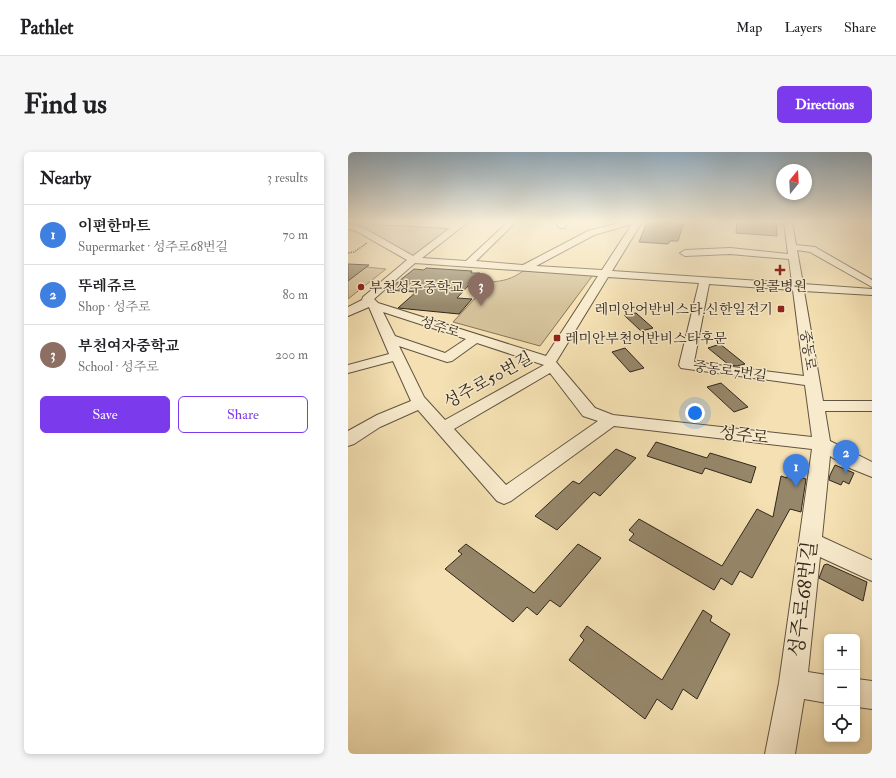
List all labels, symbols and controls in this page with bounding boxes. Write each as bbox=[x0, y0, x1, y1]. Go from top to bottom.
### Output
text: Pathlet bbox=[20, 16, 74, 40]
text: Map bbox=[736, 19, 762, 36]
text: Layers bbox=[784, 19, 822, 36]
text: Share bbox=[844, 19, 876, 36]
button: Directions bbox=[777, 86, 872, 123]
text: Find us bbox=[24, 87, 107, 122]
north arrow bbox=[776, 164, 812, 200]
text: Nearby bbox=[40, 168, 91, 189]
text: 3 results bbox=[267, 170, 308, 186]
text: 이편한마트 bbox=[78, 217, 150, 236]
text: 1 bbox=[51, 227, 55, 243]
text: 70 m bbox=[283, 227, 308, 243]
text: Supermarket · 성주로68번길 bbox=[78, 239, 228, 255]
marker: 알콜병원 bbox=[774, 264, 786, 276]
pin: 3 bbox=[468, 273, 494, 306]
text: 뚜레쥬르 bbox=[78, 277, 136, 296]
place label: 알콜병원 bbox=[753, 278, 807, 295]
place label: 부천성주중학교 bbox=[369, 279, 464, 296]
marker: 부천성주중학교 bbox=[356, 282, 366, 292]
text: 2 bbox=[50, 287, 56, 303]
text: 80 m bbox=[282, 287, 308, 303]
text: Shop · 성주로 bbox=[78, 299, 151, 315]
place label: 레미안어반비스타.신한일전기 bbox=[594, 301, 773, 318]
marker: 레미안어반비스타.신한일전기 bbox=[776, 304, 786, 314]
street label: 성주로 bbox=[418, 313, 462, 341]
street label: 중동로 bbox=[796, 329, 820, 372]
place label: 레미안부천어반비스타후문 bbox=[565, 330, 727, 347]
marker: 레미안부천어반비스타후문 bbox=[552, 333, 562, 343]
text: 부천여자중학교 bbox=[78, 337, 179, 356]
text: 3 bbox=[51, 347, 56, 363]
text: 200 m bbox=[275, 347, 308, 363]
street label: 성주로50번길 bbox=[440, 347, 536, 413]
street label: 중동로7번길 bbox=[692, 357, 768, 385]
text: School · 성주로 bbox=[78, 359, 159, 375]
button: Save bbox=[40, 396, 170, 433]
button: Share bbox=[178, 396, 308, 433]
your location bbox=[685, 403, 705, 423]
street label: 성주로 bbox=[718, 422, 770, 448]
pin: 2 bbox=[833, 440, 859, 473]
pin: 1 bbox=[783, 454, 809, 487]
street label: 성주로68번길 bbox=[784, 540, 822, 658]
map controls bbox=[824, 634, 860, 742]
button: + bbox=[824, 634, 860, 670]
button: − bbox=[824, 670, 860, 706]
button: locate bbox=[824, 706, 860, 742]

